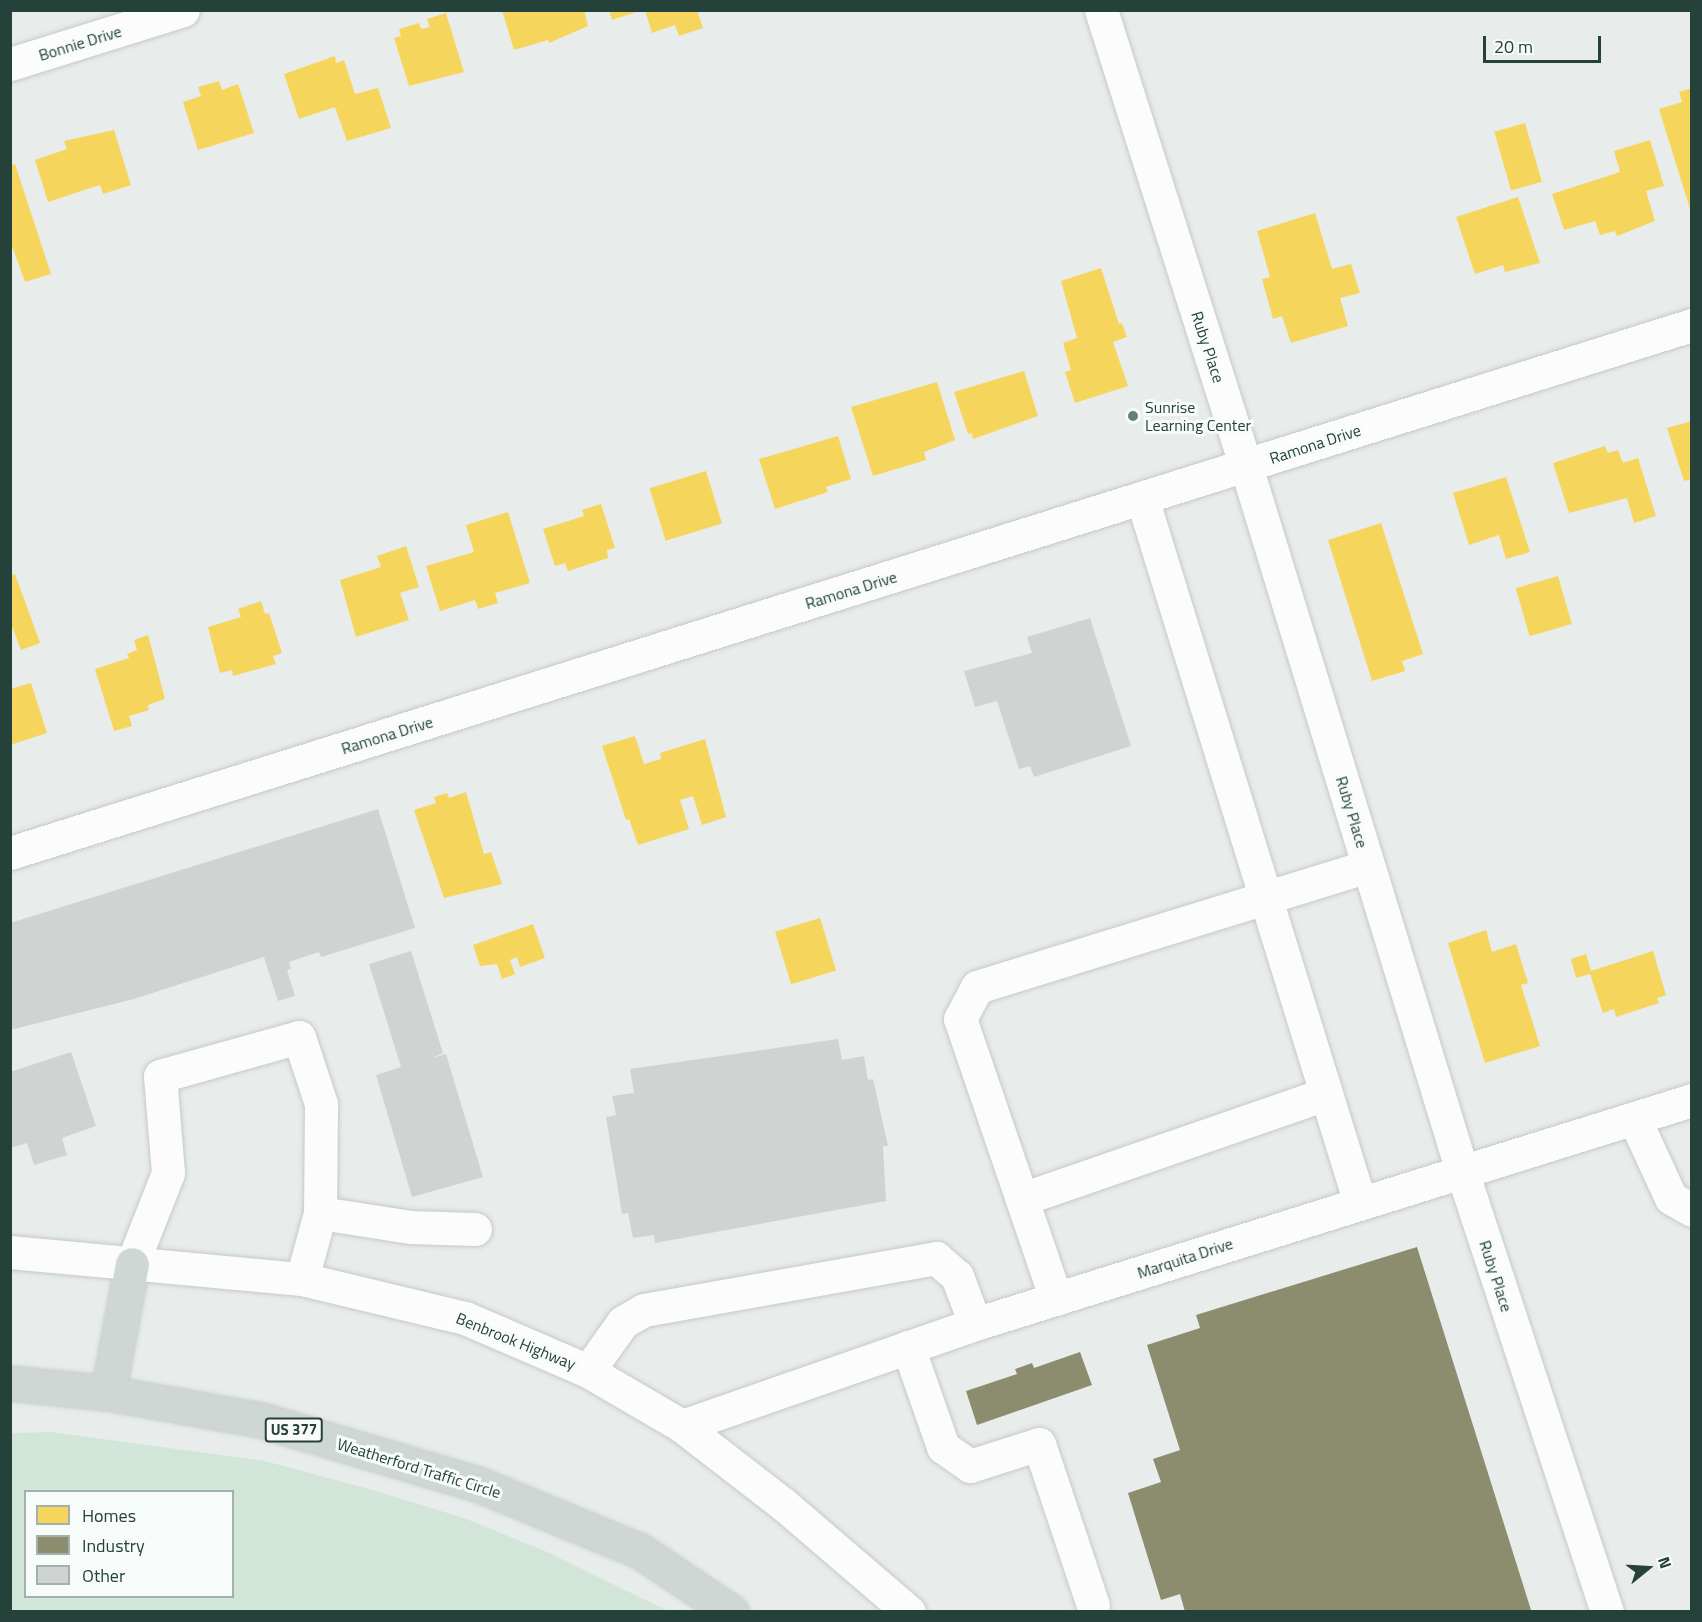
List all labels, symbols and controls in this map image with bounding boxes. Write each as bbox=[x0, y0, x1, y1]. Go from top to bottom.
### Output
street label: Bonnie Drive bbox=[36, 21, 124, 65]
scale bar bbox=[1486, 24, 1604, 62]
text: 20 m bbox=[1494, 33, 1533, 60]
street label: Ruby Place bbox=[1187, 309, 1229, 385]
place label: Sunrise Learning Center bbox=[1145, 397, 1251, 435]
marker: Sunrise Learning Center bbox=[1126, 409, 1140, 423]
street label: Ramona Drive bbox=[1267, 420, 1363, 468]
street label: Ramona Drive bbox=[803, 567, 899, 613]
street label: Ramona Drive bbox=[339, 712, 435, 758]
street label: Ruby Place bbox=[1332, 774, 1372, 850]
street label: Marquita Drive bbox=[1135, 1234, 1235, 1282]
street label: Ruby Place bbox=[1475, 1238, 1517, 1314]
street label: Benbrook Highway bbox=[453, 1308, 579, 1374]
road number: US 377 bbox=[264, 1418, 324, 1442]
street label: Weatherford Traffic Circle bbox=[335, 1434, 503, 1502]
legend bbox=[24, 1490, 234, 1598]
text: Homes bbox=[82, 1502, 136, 1529]
text: Industry bbox=[82, 1532, 145, 1559]
north arrow bbox=[1618, 1538, 1678, 1598]
text: N bbox=[1652, 1553, 1678, 1571]
text: Other bbox=[82, 1562, 125, 1589]

